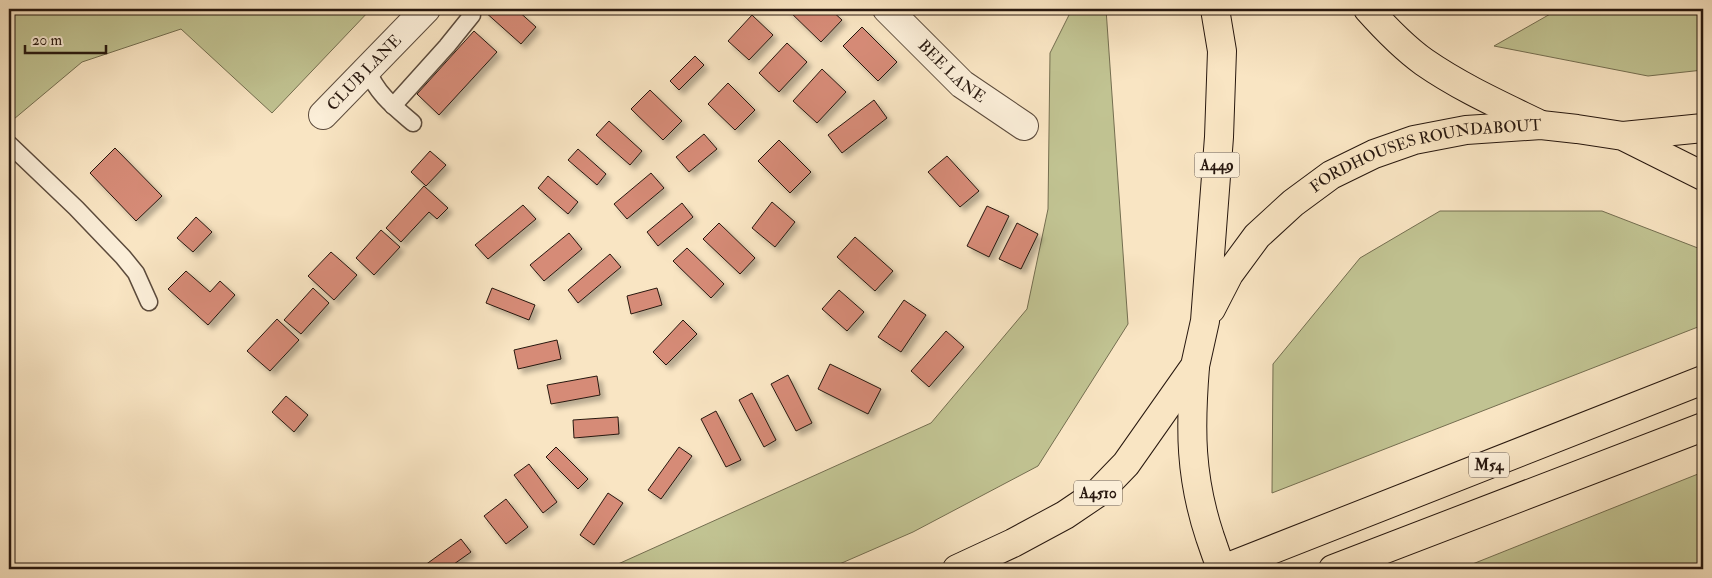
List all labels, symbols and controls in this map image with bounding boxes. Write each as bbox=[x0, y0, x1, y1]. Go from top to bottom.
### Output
scale bar bbox=[25, 22, 106, 54]
street label: CLUB LANE bbox=[323, 30, 406, 115]
text: 20 m bbox=[32, 31, 62, 50]
street label: BEE LANE bbox=[914, 36, 989, 107]
street label: FORDHOUSES ROUNDABOUT bbox=[1306, 115, 1542, 197]
road number: A449 bbox=[1194, 152, 1240, 178]
road number: M54 bbox=[1469, 452, 1509, 478]
road number: A4510 bbox=[1074, 480, 1122, 506]

